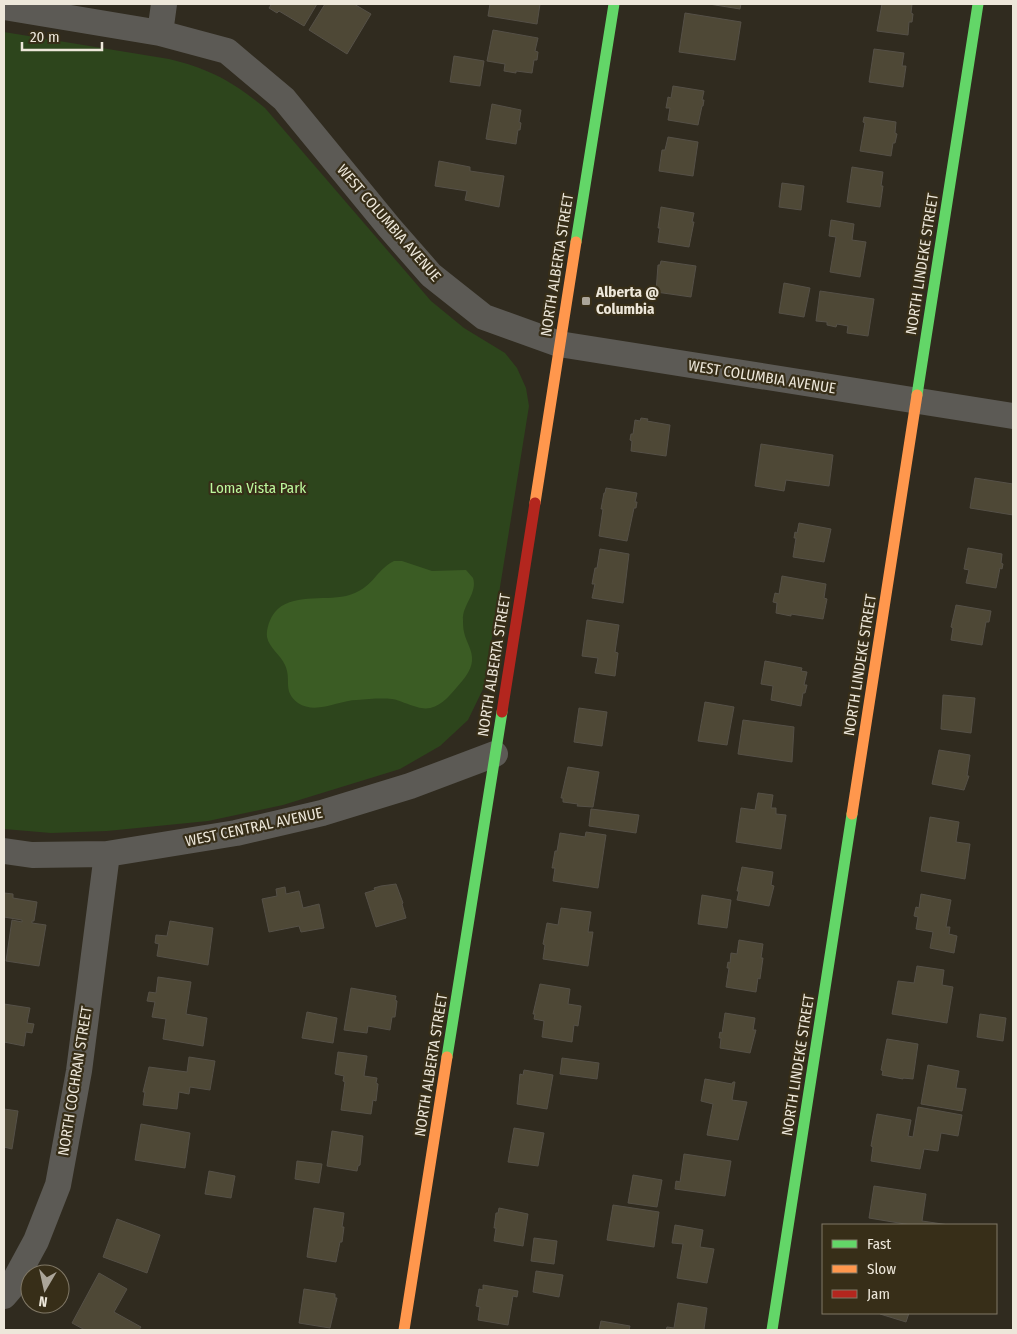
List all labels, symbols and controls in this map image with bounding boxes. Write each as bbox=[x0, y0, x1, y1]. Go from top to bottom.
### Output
scale bar bbox=[22, 20, 102, 52]
text: 20 m bbox=[30, 28, 60, 46]
street label: WEST COLUMBIA AVENUE bbox=[333, 161, 445, 285]
street label: NORTH ALBERTA STREET bbox=[537, 192, 577, 338]
street label: NORTH LINDEKE STREET bbox=[902, 192, 942, 336]
place label: Alberta @ Columbia bbox=[595, 283, 659, 318]
marker: Alberta @ Columbia bbox=[580, 295, 592, 307]
street label: WEST COLUMBIA AVENUE bbox=[687, 356, 837, 398]
park label: Loma Vista Park bbox=[210, 479, 306, 497]
street label: NORTH ALBERTA STREET bbox=[474, 592, 514, 738]
street label: NORTH LINDEKE STREET bbox=[840, 593, 880, 737]
street label: WEST CENTRAL AVENUE bbox=[184, 804, 324, 850]
street label: NORTH ALBERTA STREET bbox=[411, 992, 451, 1138]
street label: NORTH LINDEKE STREET bbox=[778, 993, 818, 1137]
street label: NORTH COCHRAN STREET bbox=[54, 1005, 96, 1157]
legend bbox=[822, 1224, 997, 1314]
text: Fast bbox=[867, 1235, 891, 1253]
text: Slow bbox=[867, 1260, 896, 1278]
north arrow bbox=[20, 1264, 70, 1314]
text: Jam bbox=[867, 1285, 890, 1303]
text: N bbox=[38, 1292, 49, 1310]

